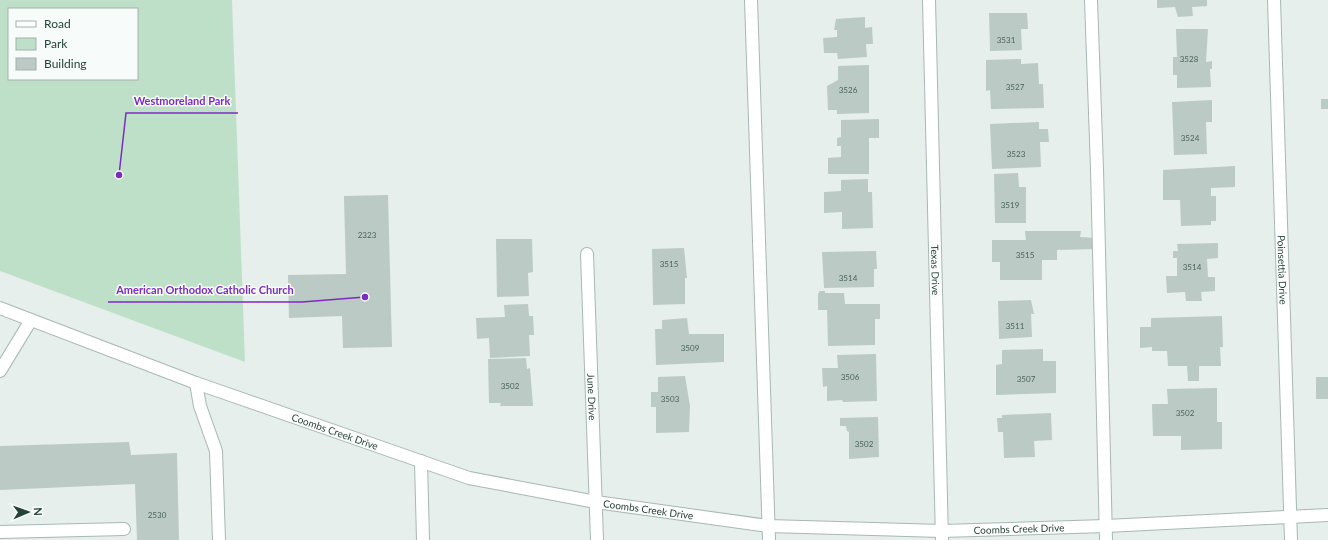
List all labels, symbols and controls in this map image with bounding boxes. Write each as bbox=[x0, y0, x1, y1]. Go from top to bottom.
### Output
legend bbox=[8, 8, 138, 80]
text: Road bbox=[44, 16, 71, 31]
house number: 3531 bbox=[997, 35, 1016, 45]
text: Park bbox=[44, 36, 68, 51]
house number: 3528 bbox=[1180, 54, 1199, 64]
text: Building bbox=[44, 56, 87, 71]
house number: 3527 bbox=[1006, 82, 1025, 92]
house number: 3526 bbox=[839, 85, 858, 95]
callout: Westmoreland Park bbox=[126, 90, 238, 113]
text: Westmoreland Park bbox=[134, 94, 230, 107]
house number: 3524 bbox=[1181, 133, 1200, 143]
house number: 3523 bbox=[1007, 149, 1026, 159]
house number: 3519 bbox=[1001, 200, 1020, 210]
house number: 2323 bbox=[358, 230, 377, 240]
street label: Poinsettia Drive bbox=[1275, 235, 1290, 305]
street label: Texas Drive bbox=[929, 244, 942, 295]
house number: 3515 bbox=[1016, 250, 1035, 260]
house number: 3515 bbox=[660, 259, 679, 269]
house number: 3514 bbox=[1183, 262, 1202, 272]
house number: 3514 bbox=[839, 273, 858, 283]
callout: American Orthodox Catholic Church bbox=[108, 279, 302, 302]
text: American Orthodox Catholic Church bbox=[115, 283, 294, 296]
house number: 3511 bbox=[1006, 321, 1025, 331]
house number: 3509 bbox=[681, 343, 700, 353]
house number: 3506 bbox=[841, 372, 860, 382]
street label: June Drive bbox=[585, 373, 599, 421]
house number: 3507 bbox=[1017, 374, 1036, 384]
house number: 3502 bbox=[501, 381, 520, 391]
house number: 3503 bbox=[661, 394, 680, 404]
house number: 3502 bbox=[1176, 408, 1195, 418]
street label: Coombs Creek Drive bbox=[290, 411, 380, 452]
house number: 3502 bbox=[855, 439, 874, 449]
north arrow bbox=[8, 492, 48, 532]
street label: Coombs Creek Drive bbox=[602, 497, 694, 522]
text: N bbox=[32, 507, 45, 516]
house number: 2530 bbox=[148, 510, 167, 520]
street label: Coombs Creek Drive bbox=[973, 521, 1065, 536]

